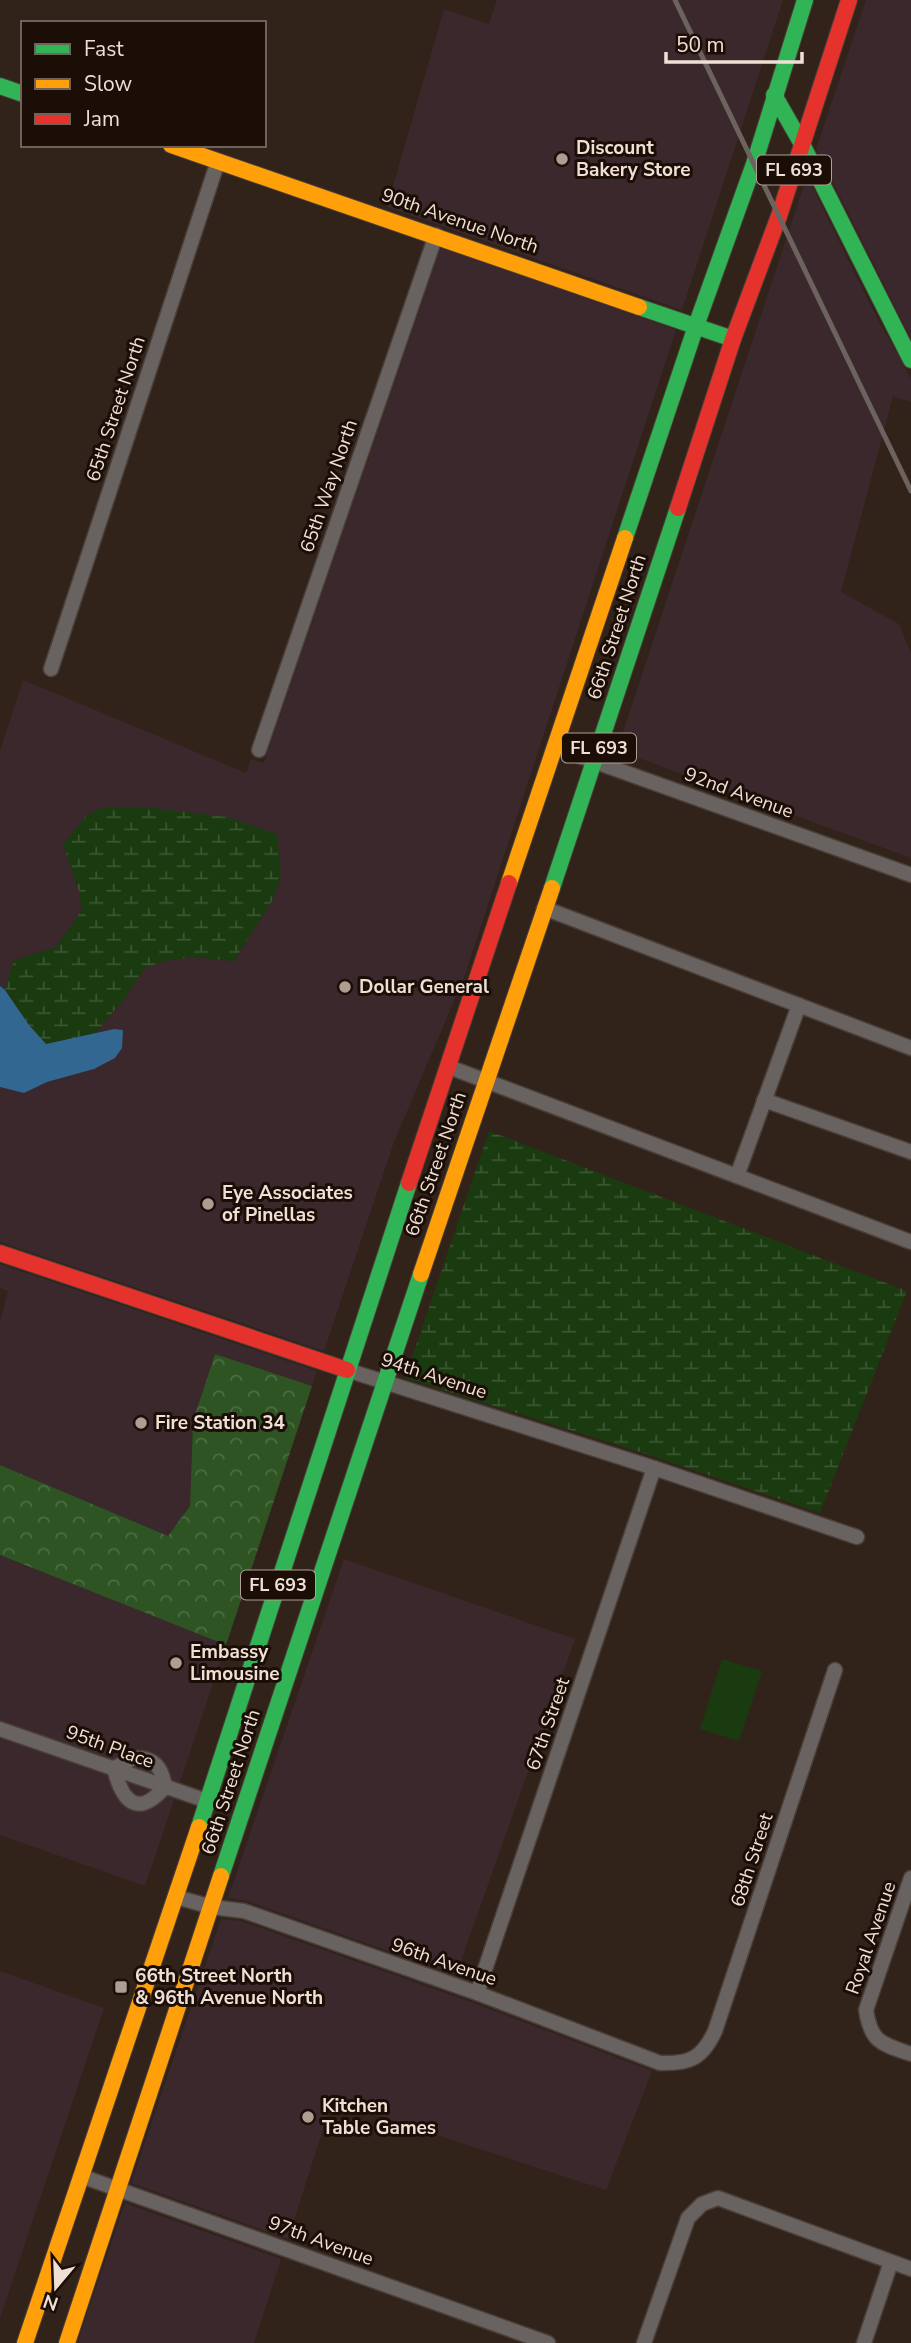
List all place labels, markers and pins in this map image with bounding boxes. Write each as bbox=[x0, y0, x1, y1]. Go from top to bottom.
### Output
place label: Discount Bakery Store bbox=[576, 135, 691, 183]
marker: Discount Bakery Store bbox=[554, 151, 570, 167]
place label: Dollar General bbox=[359, 974, 489, 1000]
marker: Dollar General bbox=[337, 979, 353, 995]
place label: Eye Associates of Pinellas bbox=[222, 1180, 353, 1228]
marker: Eye Associates of Pinellas bbox=[200, 1196, 216, 1212]
place label: Fire Station 34 bbox=[155, 1410, 285, 1436]
marker: Fire Station 34 bbox=[133, 1415, 149, 1431]
place label: Embassy Limousine bbox=[190, 1639, 280, 1687]
marker: Embassy Limousine bbox=[168, 1655, 184, 1671]
place label: 66th Street North & 96th Avenue North bbox=[135, 1963, 323, 2011]
marker: 66th Street North & 96th Avenue North bbox=[113, 1979, 129, 1995]
place label: Kitchen Table Games bbox=[322, 2093, 436, 2141]
marker: Kitchen Table Games bbox=[300, 2109, 316, 2125]

